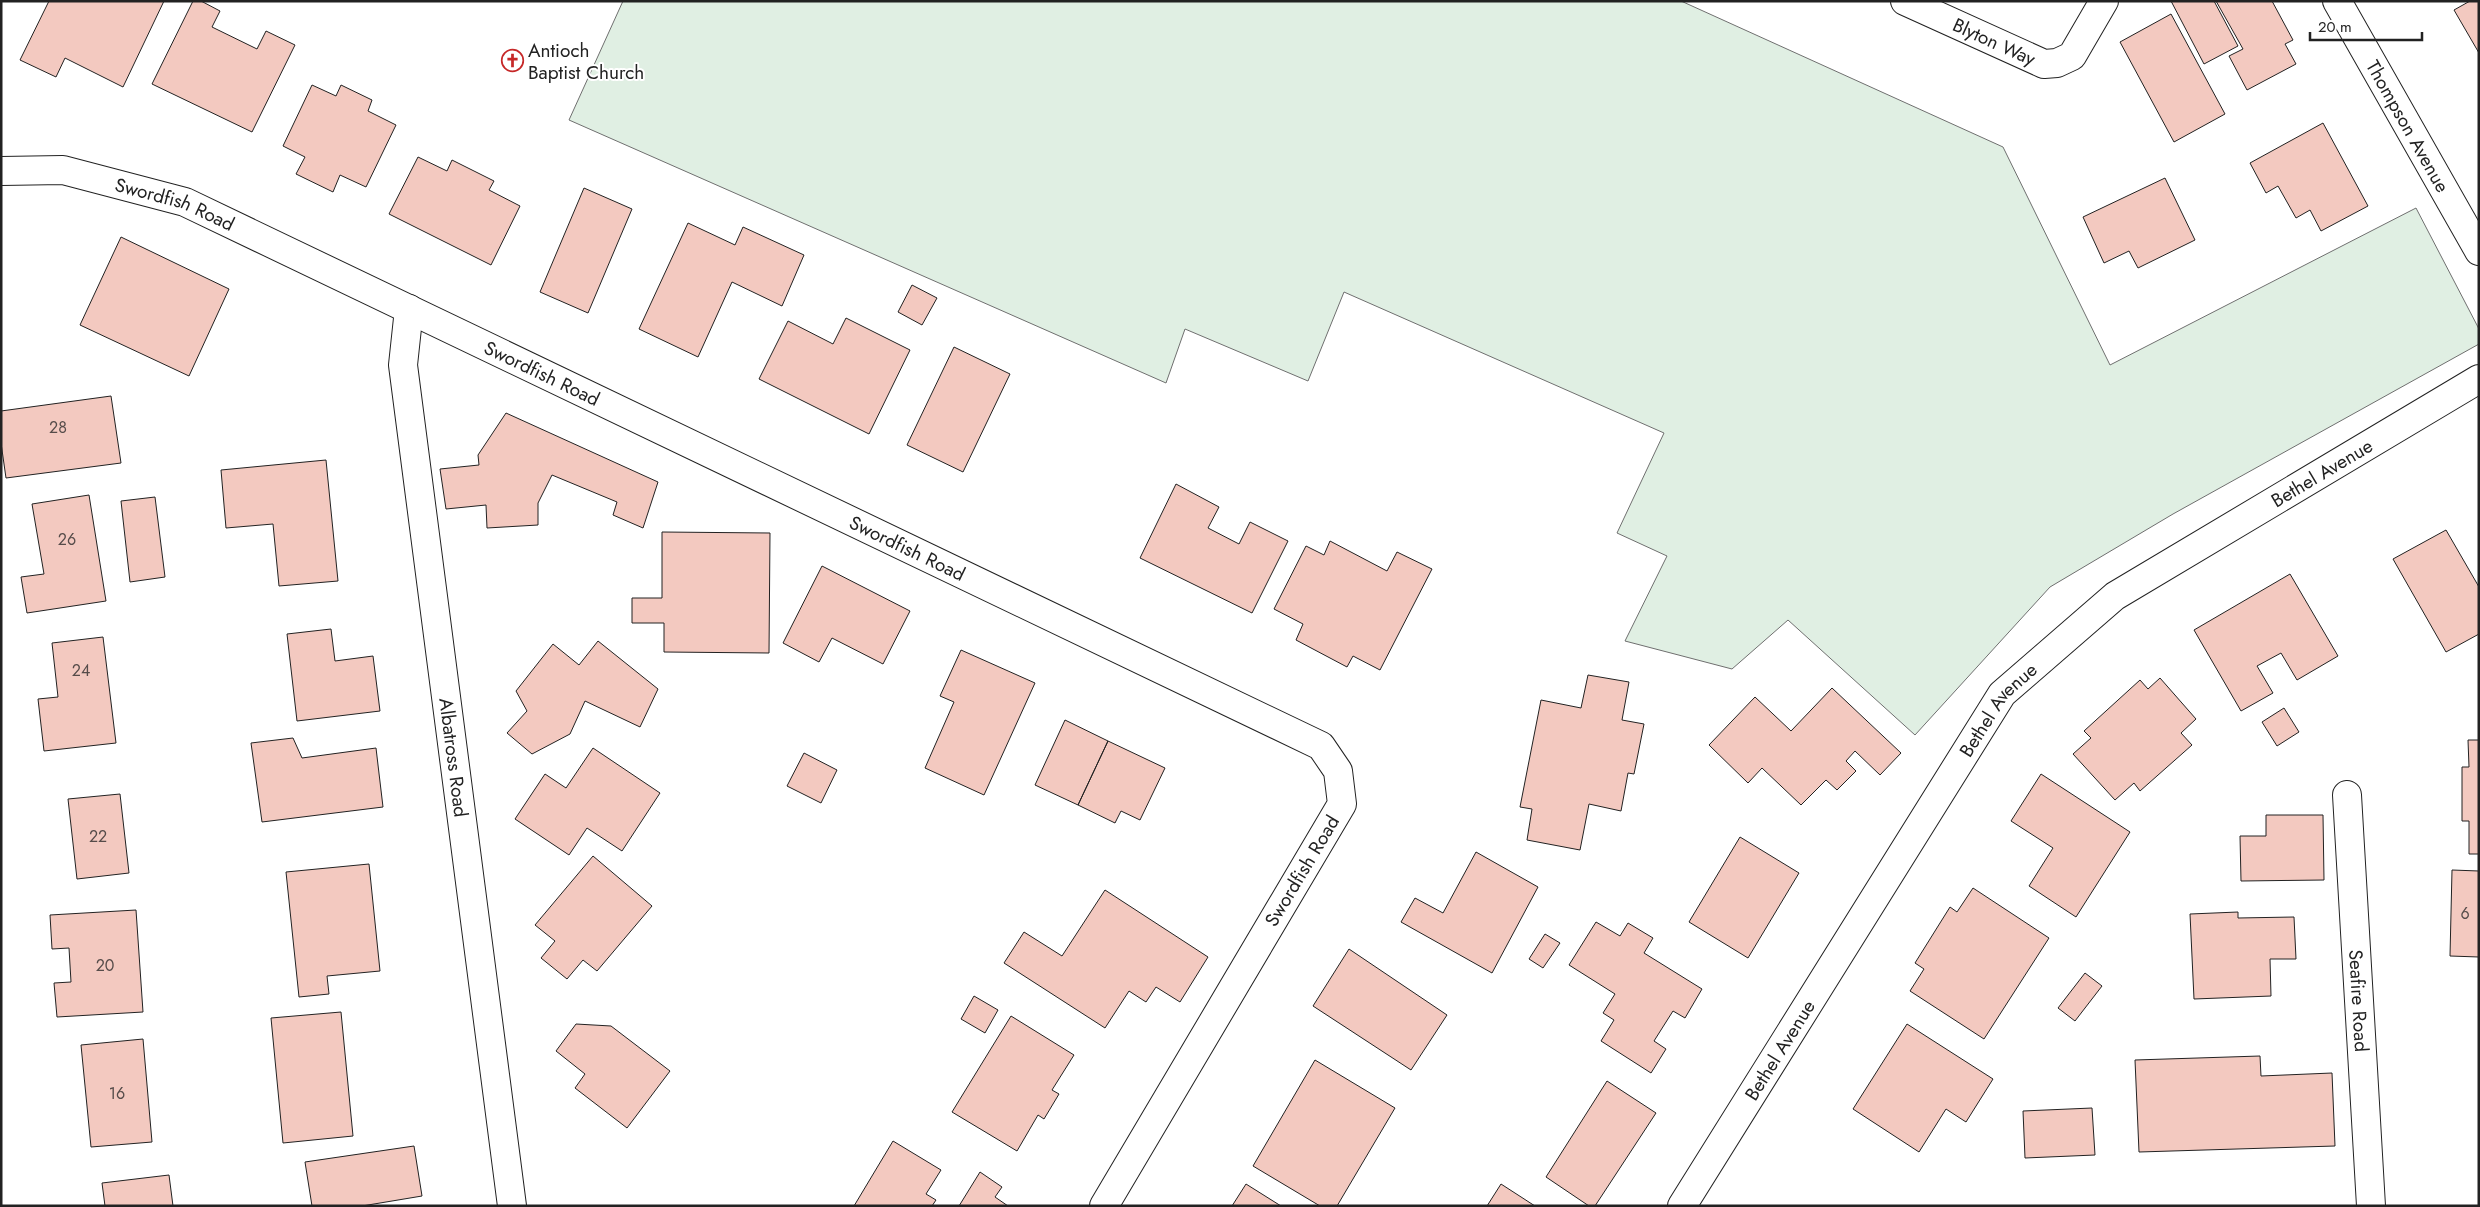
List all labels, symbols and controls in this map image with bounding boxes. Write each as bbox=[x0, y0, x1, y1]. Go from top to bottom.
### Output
scale bar bbox=[2310, 10, 2422, 42]
street label: Blyton Way bbox=[1948, 11, 2041, 72]
text: 20 m bbox=[2318, 16, 2352, 38]
place label: Antioch Baptist Church bbox=[528, 37, 644, 86]
church icon: Antioch Baptist Church bbox=[500, 49, 524, 73]
street label: Thompson Avenue bbox=[2360, 55, 2456, 197]
street label: Swordfish Road bbox=[112, 171, 239, 237]
street label: Swordfish Road bbox=[480, 334, 604, 412]
house number: 28 bbox=[49, 416, 67, 439]
street label: Bethel Avenue bbox=[2266, 432, 2378, 514]
street label: Swordfish Road bbox=[845, 509, 970, 587]
house number: 26 bbox=[58, 528, 76, 551]
street label: Bethel Avenue bbox=[1952, 656, 2043, 762]
house number: 24 bbox=[72, 659, 90, 682]
street label: Albatross Road bbox=[433, 696, 475, 819]
street label: Swordfish Road bbox=[1258, 810, 1346, 932]
house number: 22 bbox=[89, 825, 107, 848]
house number: 6 bbox=[2460, 902, 2470, 925]
street label: Seafire Road bbox=[2343, 949, 2375, 1053]
house number: 20 bbox=[96, 954, 114, 977]
street label: Bethel Avenue bbox=[1738, 994, 1821, 1105]
house number: 16 bbox=[109, 1082, 125, 1105]

